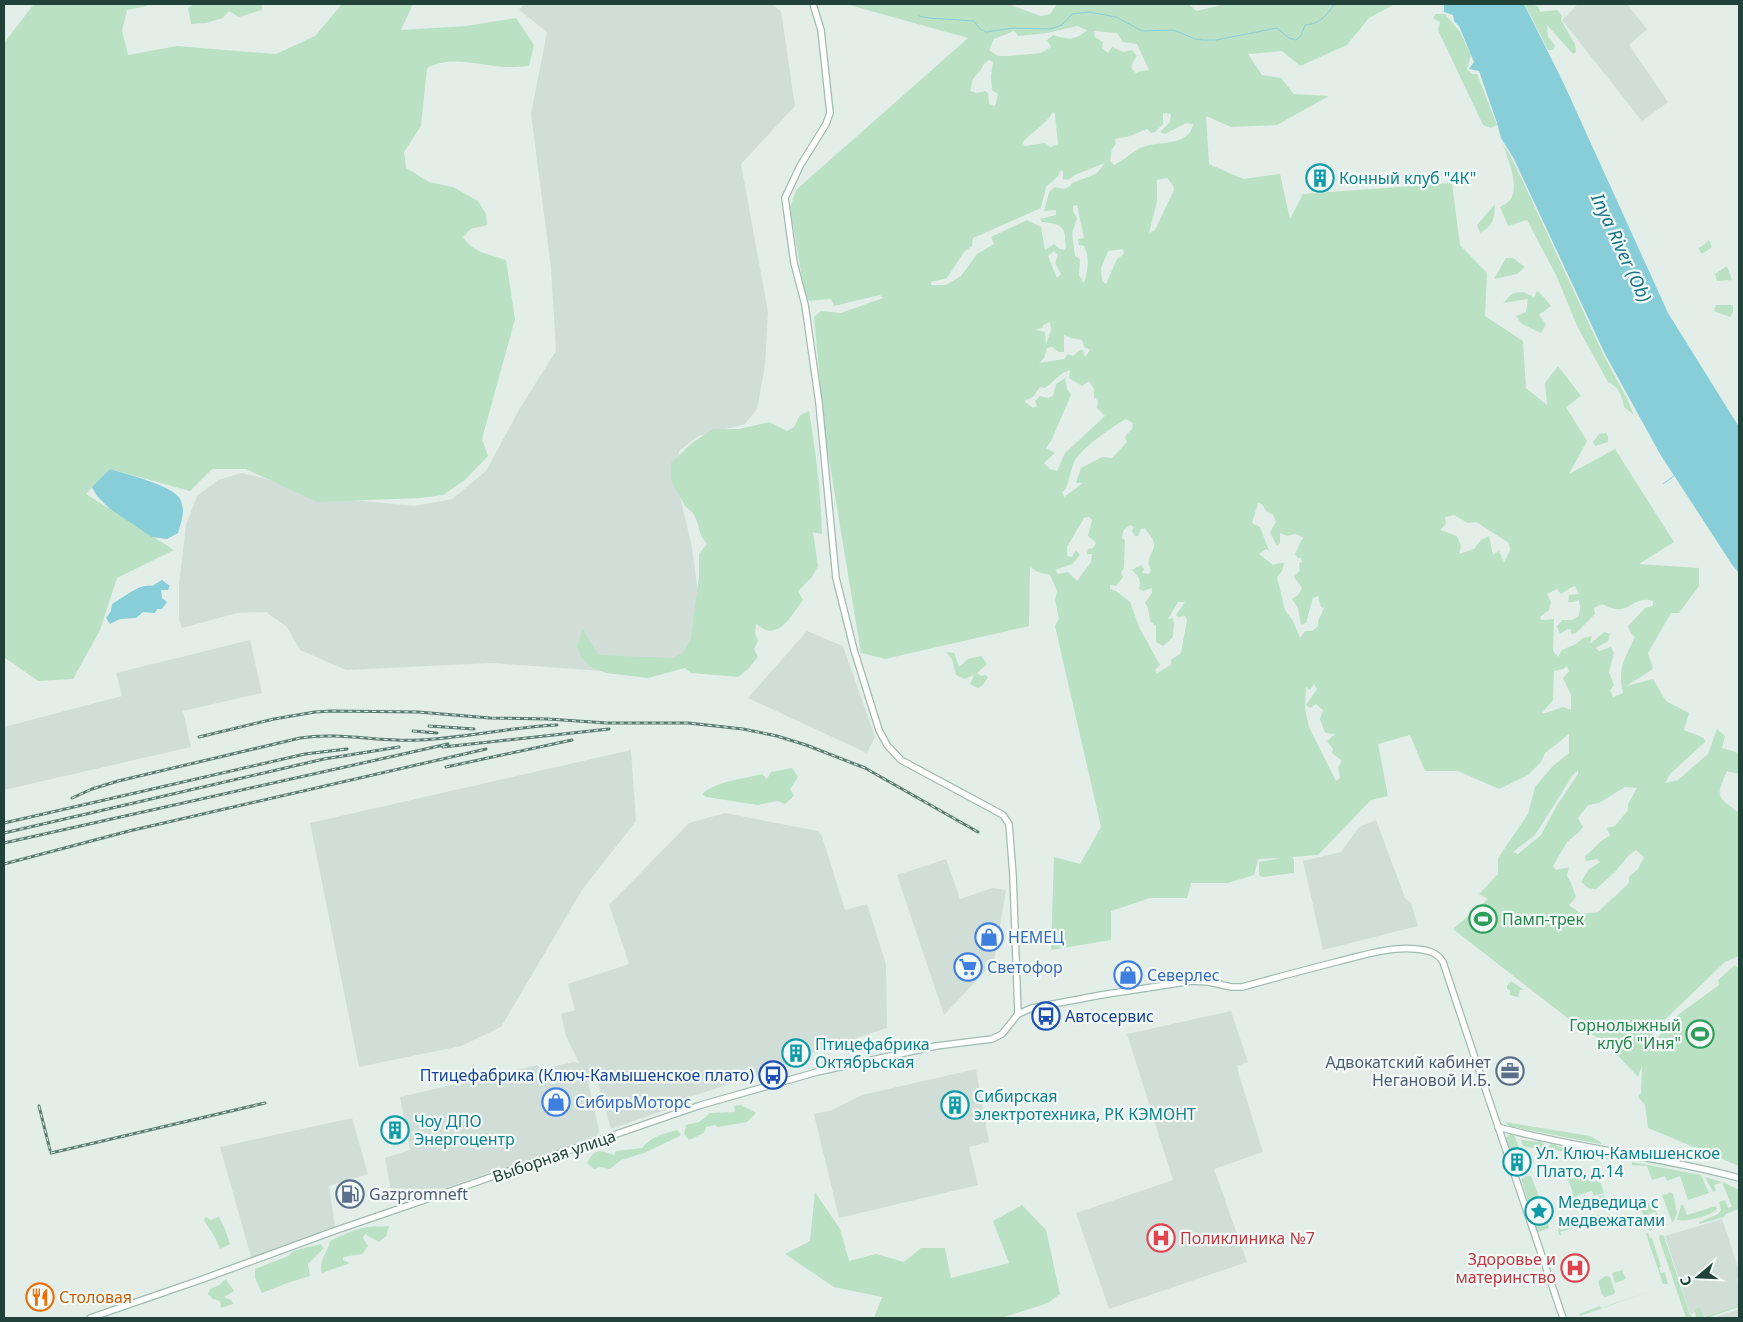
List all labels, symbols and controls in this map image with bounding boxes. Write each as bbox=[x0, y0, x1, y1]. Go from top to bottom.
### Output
building icon: Конный клуб "4К" bbox=[1305, 163, 1335, 193]
place label: Конный клуб "4К" bbox=[1339, 167, 1476, 189]
water label: Inya River (Ob) bbox=[1586, 188, 1658, 306]
sports icon: Памп-трек bbox=[1468, 904, 1498, 934]
place label: Памп-трек bbox=[1502, 908, 1584, 930]
shop icon: НЕМЕЦ bbox=[974, 922, 1004, 952]
place label: НЕМЕЦ bbox=[1008, 926, 1064, 948]
supermarket icon: Светофор bbox=[953, 952, 983, 982]
place label: Светофор bbox=[987, 956, 1063, 978]
shop icon: Северлес bbox=[1113, 960, 1143, 990]
place label: Северлес bbox=[1147, 964, 1220, 986]
bus stop icon: Автосервис bbox=[1031, 1001, 1061, 1031]
place label: Автосервис bbox=[1065, 1005, 1154, 1027]
place label: Горнолыжный клуб "Иня" bbox=[1569, 1014, 1681, 1054]
sports icon: Горнолыжный клуб "Иня" bbox=[1685, 1019, 1715, 1049]
place label: Птицефабрика Октябрьская bbox=[815, 1033, 930, 1073]
building icon: Птицефабрика Октябрьская bbox=[781, 1038, 811, 1068]
place label: Адвокатский кабинет Негановой И.Б. bbox=[1325, 1051, 1492, 1091]
office icon: Адвокатский кабинет Негановой И.Б. bbox=[1495, 1056, 1525, 1086]
bus stop icon: Птицефабрика (Ключ-Камышенское плато) bbox=[758, 1060, 788, 1090]
place label: Птицефабрика (Ключ-Камышенское плато) bbox=[420, 1064, 754, 1086]
place label: Сибирская электротехника, РК КЭМОНТ bbox=[974, 1085, 1196, 1125]
shop icon: СибирьМоторс bbox=[541, 1087, 571, 1117]
building icon: Сибирская электротехника, РК КЭМОНТ bbox=[940, 1090, 970, 1120]
place label: СибирьМоторс bbox=[575, 1091, 691, 1113]
place label: Чоу ДПО Энергоцентр bbox=[414, 1110, 515, 1150]
building icon: Чоу ДПО Энергоцентр bbox=[380, 1115, 410, 1145]
street label: Выборная улица bbox=[490, 1125, 618, 1187]
place label: Ул. Ключ-Камышенское Плато, д.14 bbox=[1536, 1142, 1720, 1182]
building icon: Ул. Ключ-Камышенское Плато, д.14 bbox=[1502, 1147, 1532, 1177]
fuel station icon: Gazpromneft bbox=[335, 1179, 365, 1209]
place label: Gazpromneft bbox=[369, 1183, 468, 1205]
place label: Медведица с медвежатами bbox=[1558, 1191, 1665, 1231]
place icon: Медведица с медвежатами bbox=[1524, 1196, 1554, 1226]
hospital icon: Поликлиника №7 bbox=[1146, 1223, 1176, 1253]
place label: Поликлиника №7 bbox=[1180, 1227, 1315, 1249]
place label: Здоровье и материнство bbox=[1456, 1248, 1556, 1288]
north arrow bbox=[1673, 1252, 1723, 1302]
hospital icon: Здоровье и материнство bbox=[1560, 1253, 1590, 1283]
text: С bbox=[1675, 1274, 1696, 1289]
restaurant icon: Столовая bbox=[25, 1282, 55, 1312]
place label: Столовая bbox=[59, 1286, 132, 1308]

